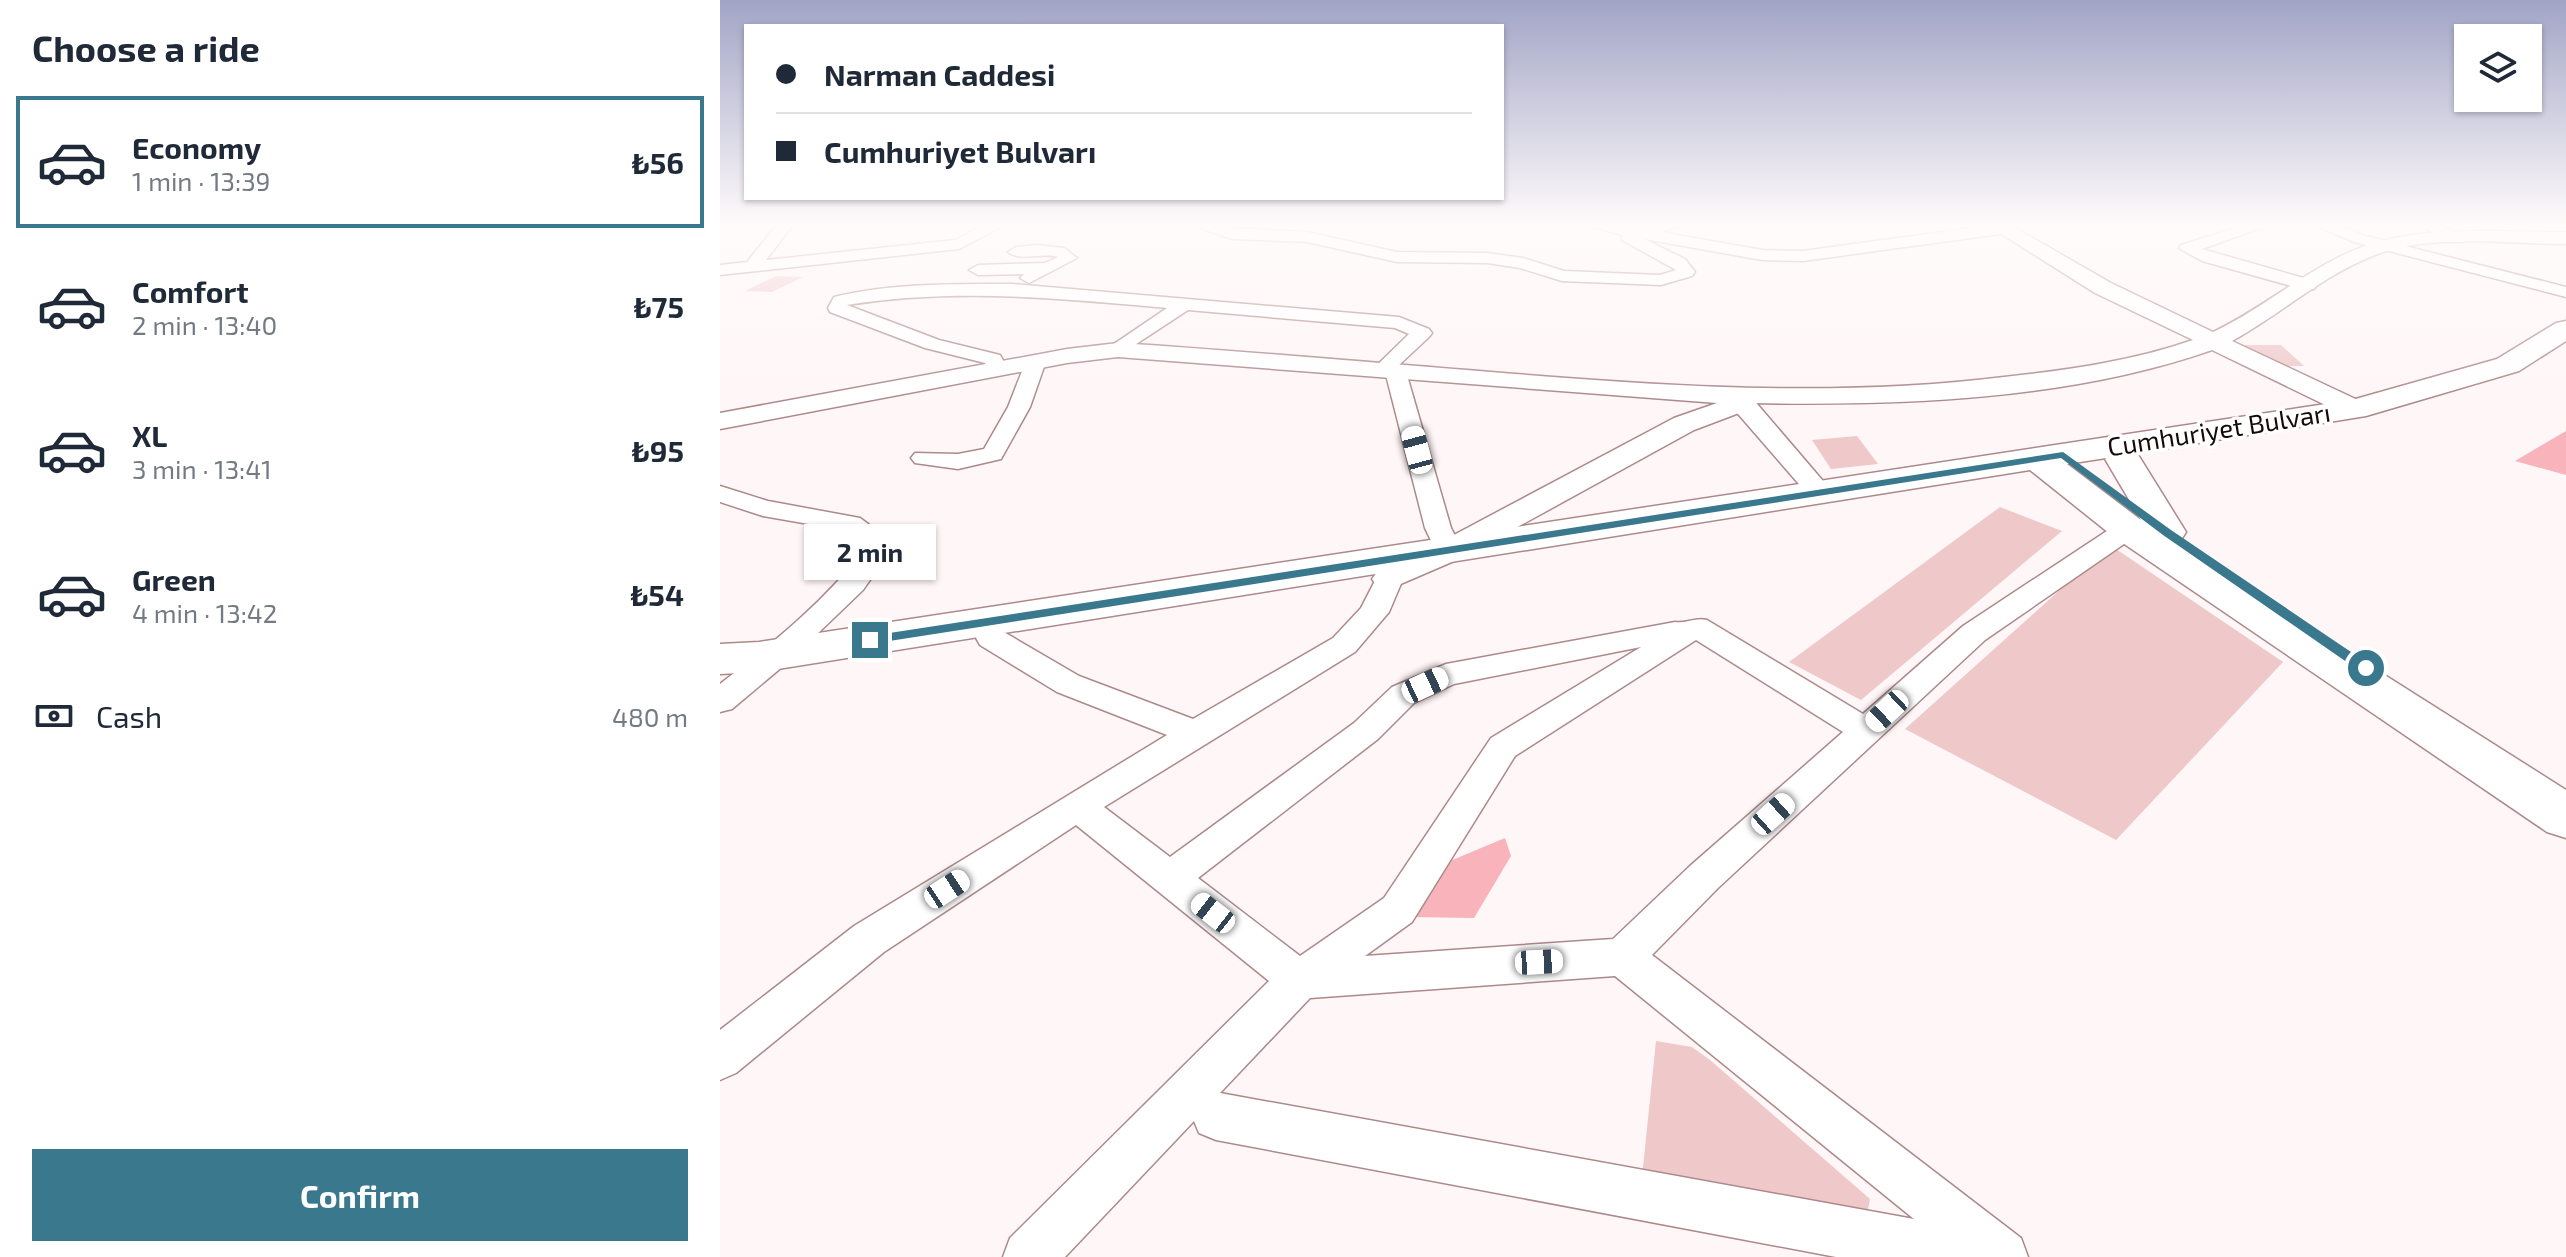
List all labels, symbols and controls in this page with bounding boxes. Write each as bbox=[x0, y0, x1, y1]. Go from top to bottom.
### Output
map controls bbox=[2454, 24, 2542, 112]
button: layers bbox=[2454, 24, 2542, 112]
text: Choose a ride bbox=[32, 26, 260, 69]
text: Narman Caddesi bbox=[824, 56, 1055, 92]
icon: car bbox=[36, 126, 108, 198]
text: Economy bbox=[132, 129, 261, 165]
text: Cumhuriyet Bulvarı bbox=[824, 133, 1096, 169]
text: ₺56 bbox=[632, 144, 684, 180]
text: 1 min · 13:39 bbox=[132, 165, 270, 196]
icon: car bbox=[36, 270, 108, 342]
text: Comfort bbox=[132, 273, 249, 309]
text: ₺75 bbox=[634, 288, 684, 324]
text: 2 min · 13:40 bbox=[132, 309, 277, 340]
street label: Cumhuriyet Bulvarı bbox=[2105, 396, 2333, 461]
icon: car bbox=[36, 414, 108, 486]
text: XL bbox=[132, 417, 167, 453]
car bbox=[1399, 424, 1435, 476]
text: ₺95 bbox=[632, 432, 684, 468]
text: 3 min · 13:41 bbox=[132, 453, 272, 484]
callout: 2 min bbox=[804, 524, 936, 580]
text: 2 min bbox=[837, 536, 903, 567]
icon: car bbox=[36, 558, 108, 630]
text: Green bbox=[132, 561, 216, 597]
text: ₺54 bbox=[630, 576, 684, 612]
text: 4 min · 13:42 bbox=[132, 597, 277, 628]
route end bbox=[852, 622, 888, 658]
route start bbox=[2348, 650, 2384, 686]
car bbox=[1398, 664, 1452, 706]
car bbox=[1861, 686, 1913, 736]
icon: cash bbox=[32, 694, 76, 738]
text: Cash bbox=[96, 698, 162, 734]
text: 480 m bbox=[612, 701, 688, 732]
car bbox=[1747, 789, 1799, 839]
car bbox=[920, 866, 974, 912]
car bbox=[1187, 889, 1239, 937]
car bbox=[1514, 949, 1564, 975]
button: Confirm bbox=[32, 1149, 688, 1241]

